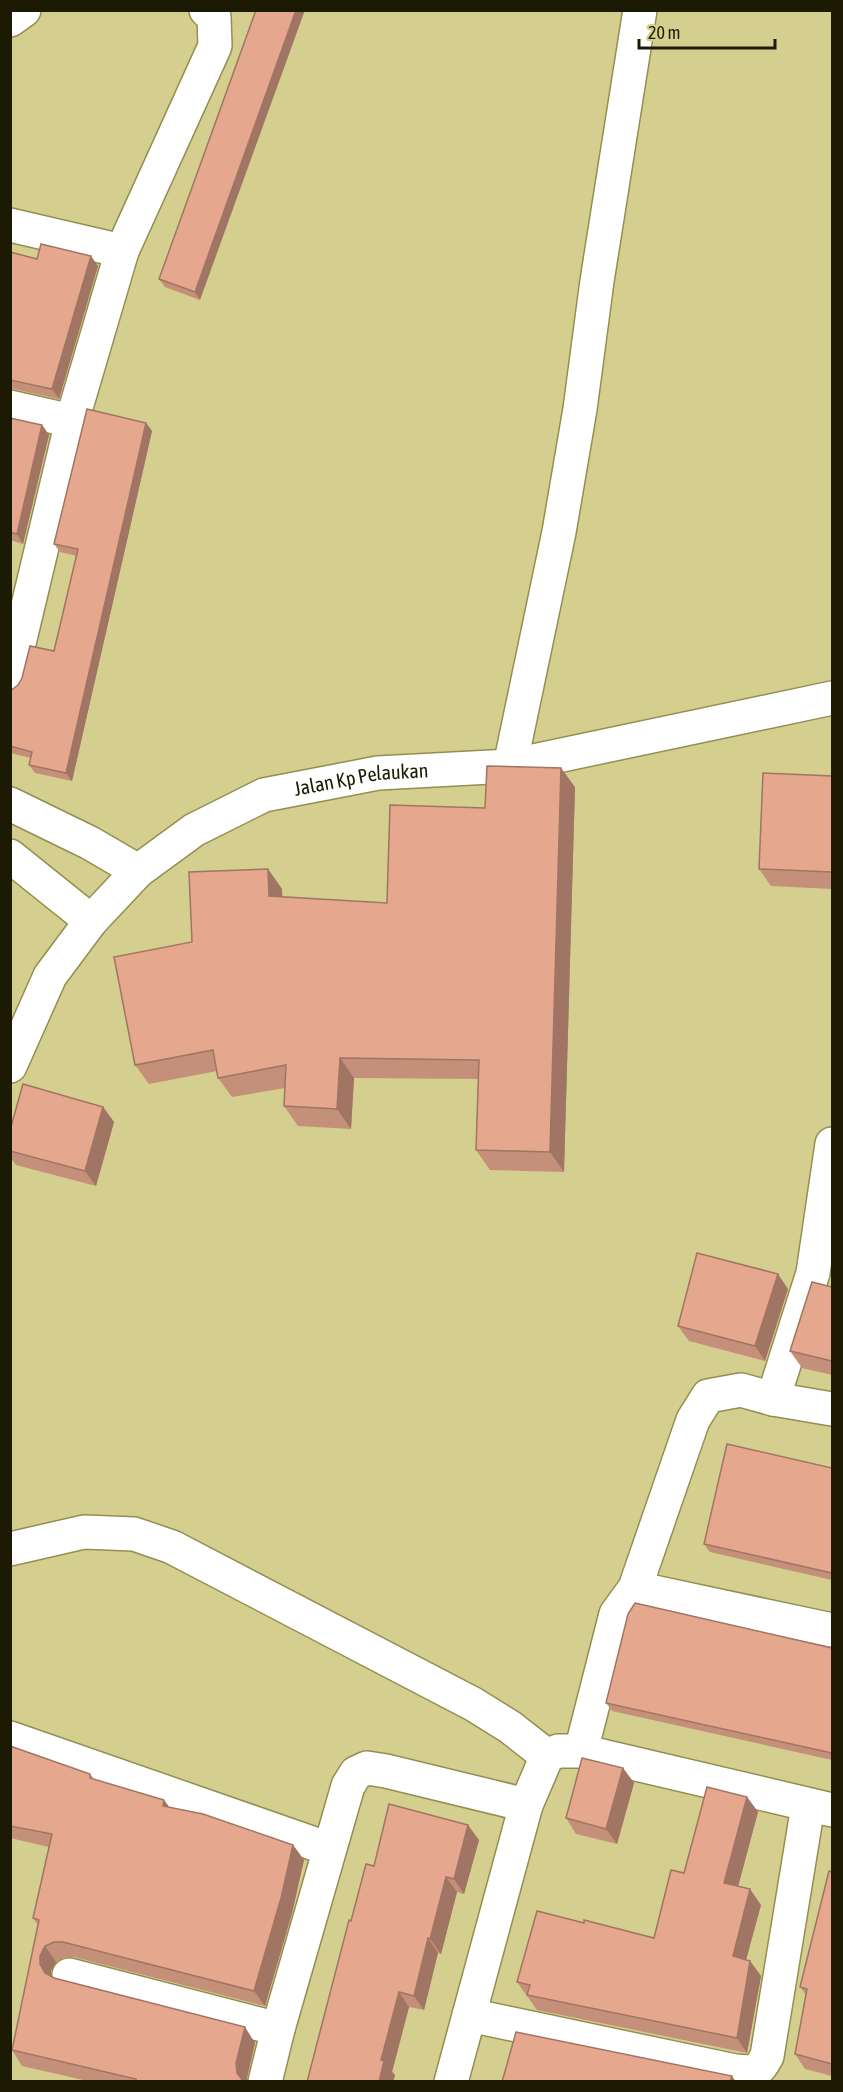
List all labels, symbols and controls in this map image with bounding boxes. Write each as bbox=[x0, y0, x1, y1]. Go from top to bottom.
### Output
scale bar bbox=[639, 12, 776, 50]
text: 20 m bbox=[648, 22, 680, 43]
street label: Jalan Kp Pelaukan bbox=[292, 758, 429, 800]

